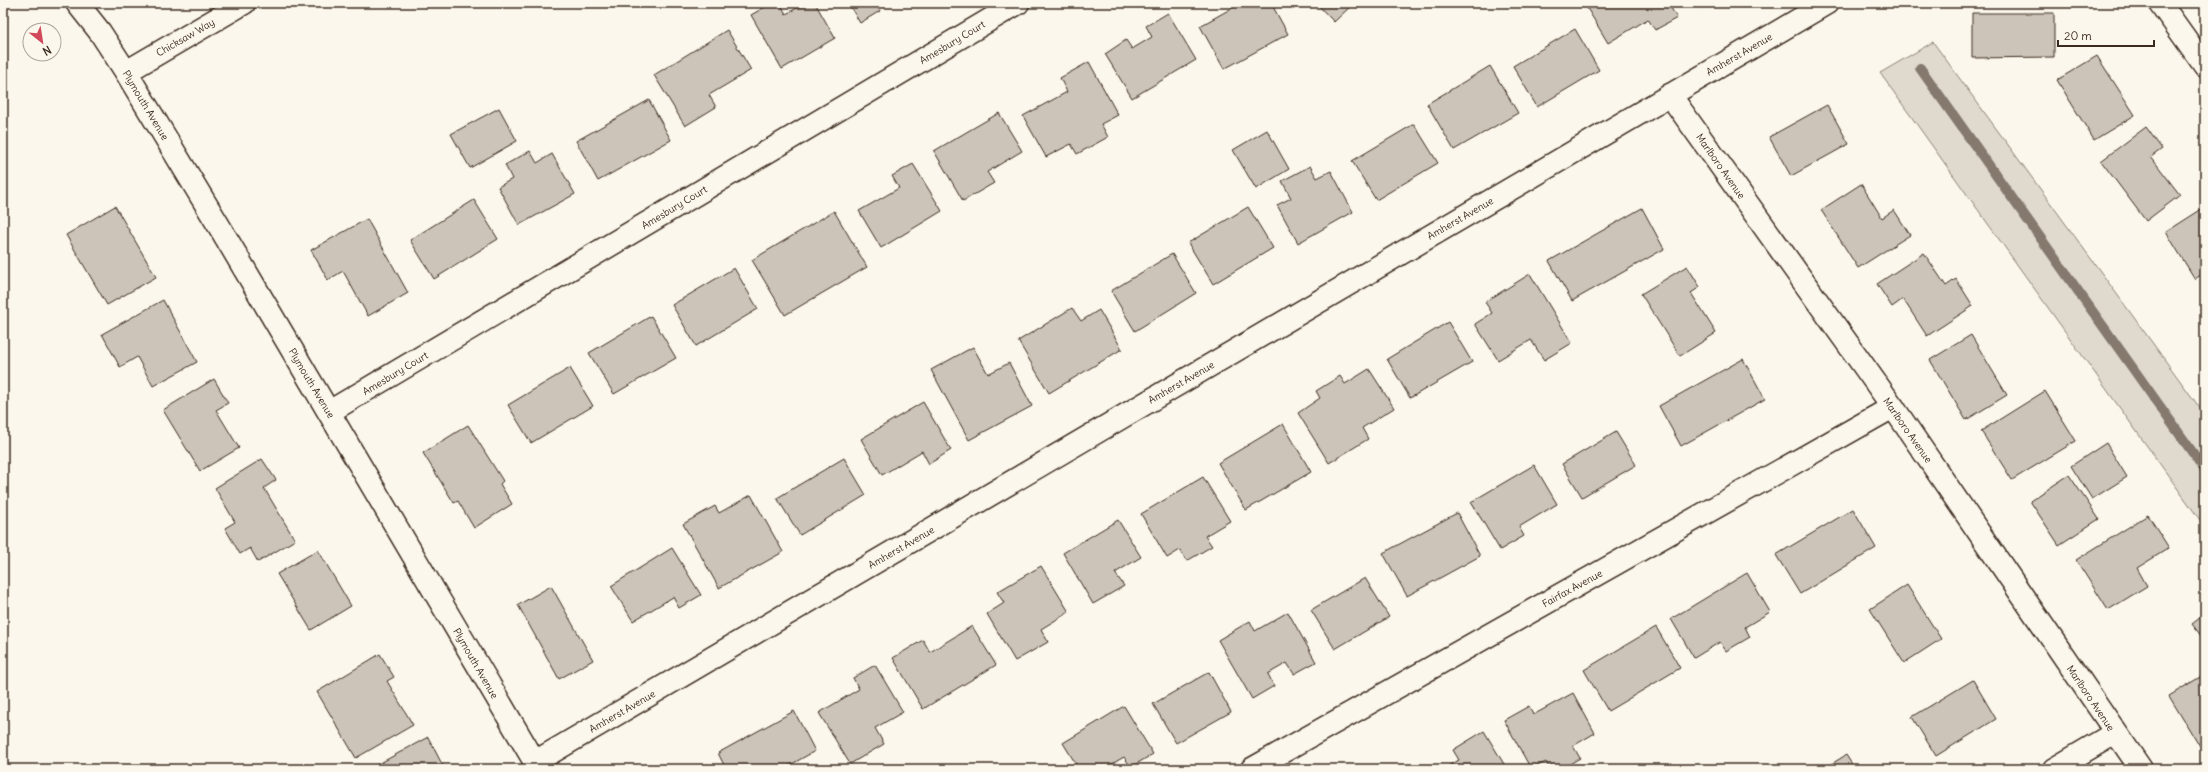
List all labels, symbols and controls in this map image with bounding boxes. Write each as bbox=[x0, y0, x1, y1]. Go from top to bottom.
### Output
street label: Chicksaw Way bbox=[154, 15, 217, 59]
street label: Amesbury Court bbox=[917, 17, 988, 67]
north arrow bbox=[22, 22, 62, 62]
scale bar bbox=[2058, 22, 2154, 48]
text: 20 m bbox=[2064, 28, 2092, 43]
street label: Amherst Avenue bbox=[1704, 30, 1775, 79]
text: N bbox=[40, 43, 54, 59]
street label: Plymouth Avenue bbox=[120, 68, 172, 143]
street label: Marlboro Avenue bbox=[1693, 131, 1748, 201]
street label: Amesbury Court bbox=[639, 182, 710, 232]
street label: Amherst Avenue bbox=[1425, 194, 1496, 243]
street label: Plymouth Avenue bbox=[286, 346, 338, 421]
street label: Amesbury Court bbox=[360, 348, 431, 398]
street label: Amherst Avenue bbox=[1146, 358, 1217, 407]
street label: Marlboro Avenue bbox=[1880, 395, 1935, 465]
street label: Amherst Avenue bbox=[866, 523, 937, 572]
street label: Fairfax Avenue bbox=[1540, 567, 1605, 610]
street label: Plymouth Avenue bbox=[450, 626, 501, 701]
street label: Marlboro Avenue bbox=[2064, 663, 2117, 734]
street label: Amherst Avenue bbox=[587, 687, 658, 736]

